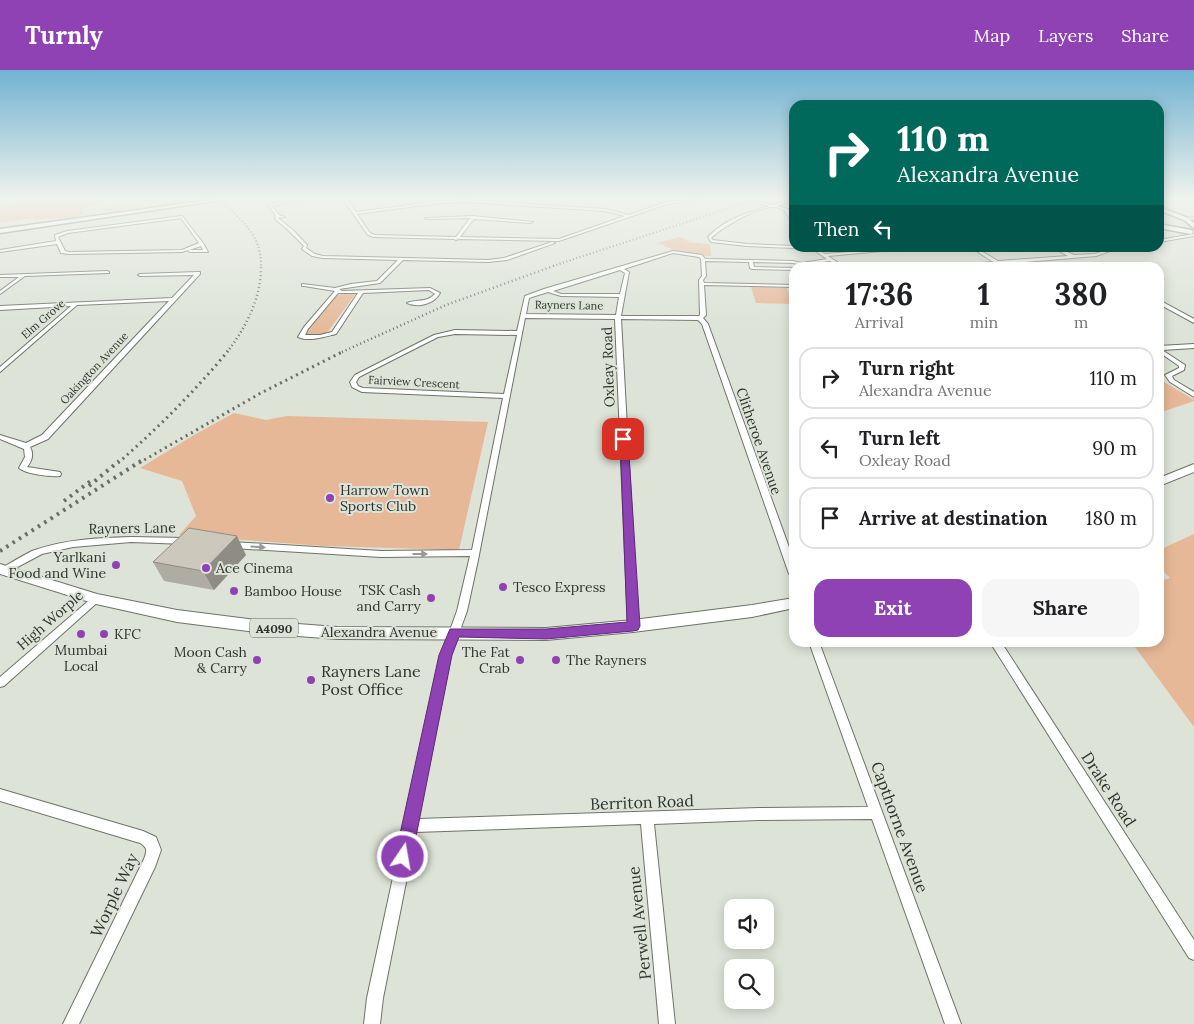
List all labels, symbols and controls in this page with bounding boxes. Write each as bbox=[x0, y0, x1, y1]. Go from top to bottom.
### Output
text: Turnly bbox=[25, 20, 103, 51]
text: Map bbox=[974, 24, 1010, 47]
text: Layers bbox=[1038, 24, 1093, 47]
text: Share bbox=[1121, 24, 1169, 47]
text: 110 m bbox=[897, 116, 989, 161]
icon: right bbox=[814, 120, 879, 185]
text: Alexandra Avenue bbox=[897, 160, 1079, 188]
icon: left bbox=[869, 215, 897, 243]
text: Then bbox=[814, 217, 859, 241]
text: 17:36 bbox=[845, 275, 913, 313]
text: 1 bbox=[978, 275, 990, 313]
text: 380 bbox=[1055, 275, 1108, 313]
street label: Elm Grove bbox=[18, 296, 68, 342]
street label: Rayners Lane bbox=[535, 297, 603, 313]
text: Arrival bbox=[855, 312, 904, 332]
text: min bbox=[970, 312, 998, 332]
text: m bbox=[1074, 312, 1088, 332]
street label: Oxleay Road bbox=[598, 326, 618, 408]
street label: Oakington Avenue bbox=[57, 329, 131, 407]
text: Turn right bbox=[859, 356, 955, 380]
icon: right bbox=[816, 364, 844, 392]
text: 110 m bbox=[1089, 366, 1137, 390]
street label: Fairview Crescent bbox=[368, 373, 461, 391]
text: Alexandra Avenue bbox=[859, 380, 992, 400]
street label: Clitheroe Avenue bbox=[732, 385, 786, 497]
pin bbox=[602, 418, 644, 460]
icon: arrive bbox=[609, 425, 637, 453]
text: Turn left bbox=[859, 426, 940, 450]
icon: left bbox=[816, 434, 844, 462]
text: 90 m bbox=[1092, 436, 1137, 460]
text: Oxleay Road bbox=[859, 450, 951, 470]
place label: Harrow Town Sports Club bbox=[340, 481, 430, 515]
marker: Harrow Town Sports Club bbox=[324, 492, 336, 504]
icon: arrive bbox=[816, 504, 844, 532]
text: Arrive at destination bbox=[859, 506, 1048, 530]
text: 180 m bbox=[1086, 506, 1137, 530]
street label: Rayners Lane bbox=[88, 518, 176, 538]
one-way arrow bbox=[250, 543, 266, 551]
place label: Yarlkani Food and Wine bbox=[9, 548, 106, 582]
one-way arrow bbox=[412, 550, 428, 558]
marker: Yarlkani Food and Wine bbox=[110, 559, 122, 571]
place label: Ace Cinema bbox=[215, 559, 293, 577]
marker: Ace Cinema bbox=[200, 562, 212, 574]
place label: Tesco Express bbox=[513, 578, 606, 596]
button: Exit bbox=[814, 579, 972, 637]
button: Share bbox=[982, 579, 1139, 637]
place label: TSK Cash and Carry bbox=[356, 581, 422, 615]
marker: Tesco Express bbox=[497, 581, 509, 593]
place label: Bamboo House bbox=[244, 582, 342, 600]
marker: Bamboo House bbox=[228, 585, 240, 597]
street label: High Worple bbox=[13, 586, 87, 654]
marker: TSK Cash and Carry bbox=[425, 592, 437, 604]
road number: A4090 bbox=[250, 618, 298, 638]
street label: Alexandra Avenue bbox=[320, 623, 437, 641]
place label: KFC bbox=[114, 625, 141, 643]
marker: Mumbai Local bbox=[75, 628, 87, 640]
marker: KFC bbox=[98, 628, 110, 640]
place label: Mumbai Local bbox=[54, 641, 108, 675]
place label: Moon Cash & Carry bbox=[174, 643, 248, 677]
place label: The Fat Crab bbox=[462, 643, 511, 677]
place label: The Rayners bbox=[566, 651, 647, 669]
marker: Moon Cash & Carry bbox=[251, 654, 263, 666]
marker: The Fat Crab bbox=[514, 654, 526, 666]
marker: The Rayners bbox=[550, 654, 562, 666]
place label: Rayners Lane Post Office bbox=[321, 661, 421, 699]
marker: Rayners Lane Post Office bbox=[305, 674, 317, 686]
street label: Drake Road bbox=[1077, 748, 1141, 831]
street label: Capthorne Avenue bbox=[867, 759, 933, 896]
street label: Berriton Road bbox=[590, 790, 695, 814]
position arrow bbox=[376, 830, 428, 882]
street label: Worple Way bbox=[86, 849, 142, 940]
street label: Perwell Avenue bbox=[623, 865, 655, 981]
map controls bbox=[724, 899, 774, 1009]
button: sound bbox=[724, 899, 774, 949]
button: search bbox=[724, 959, 774, 1009]

